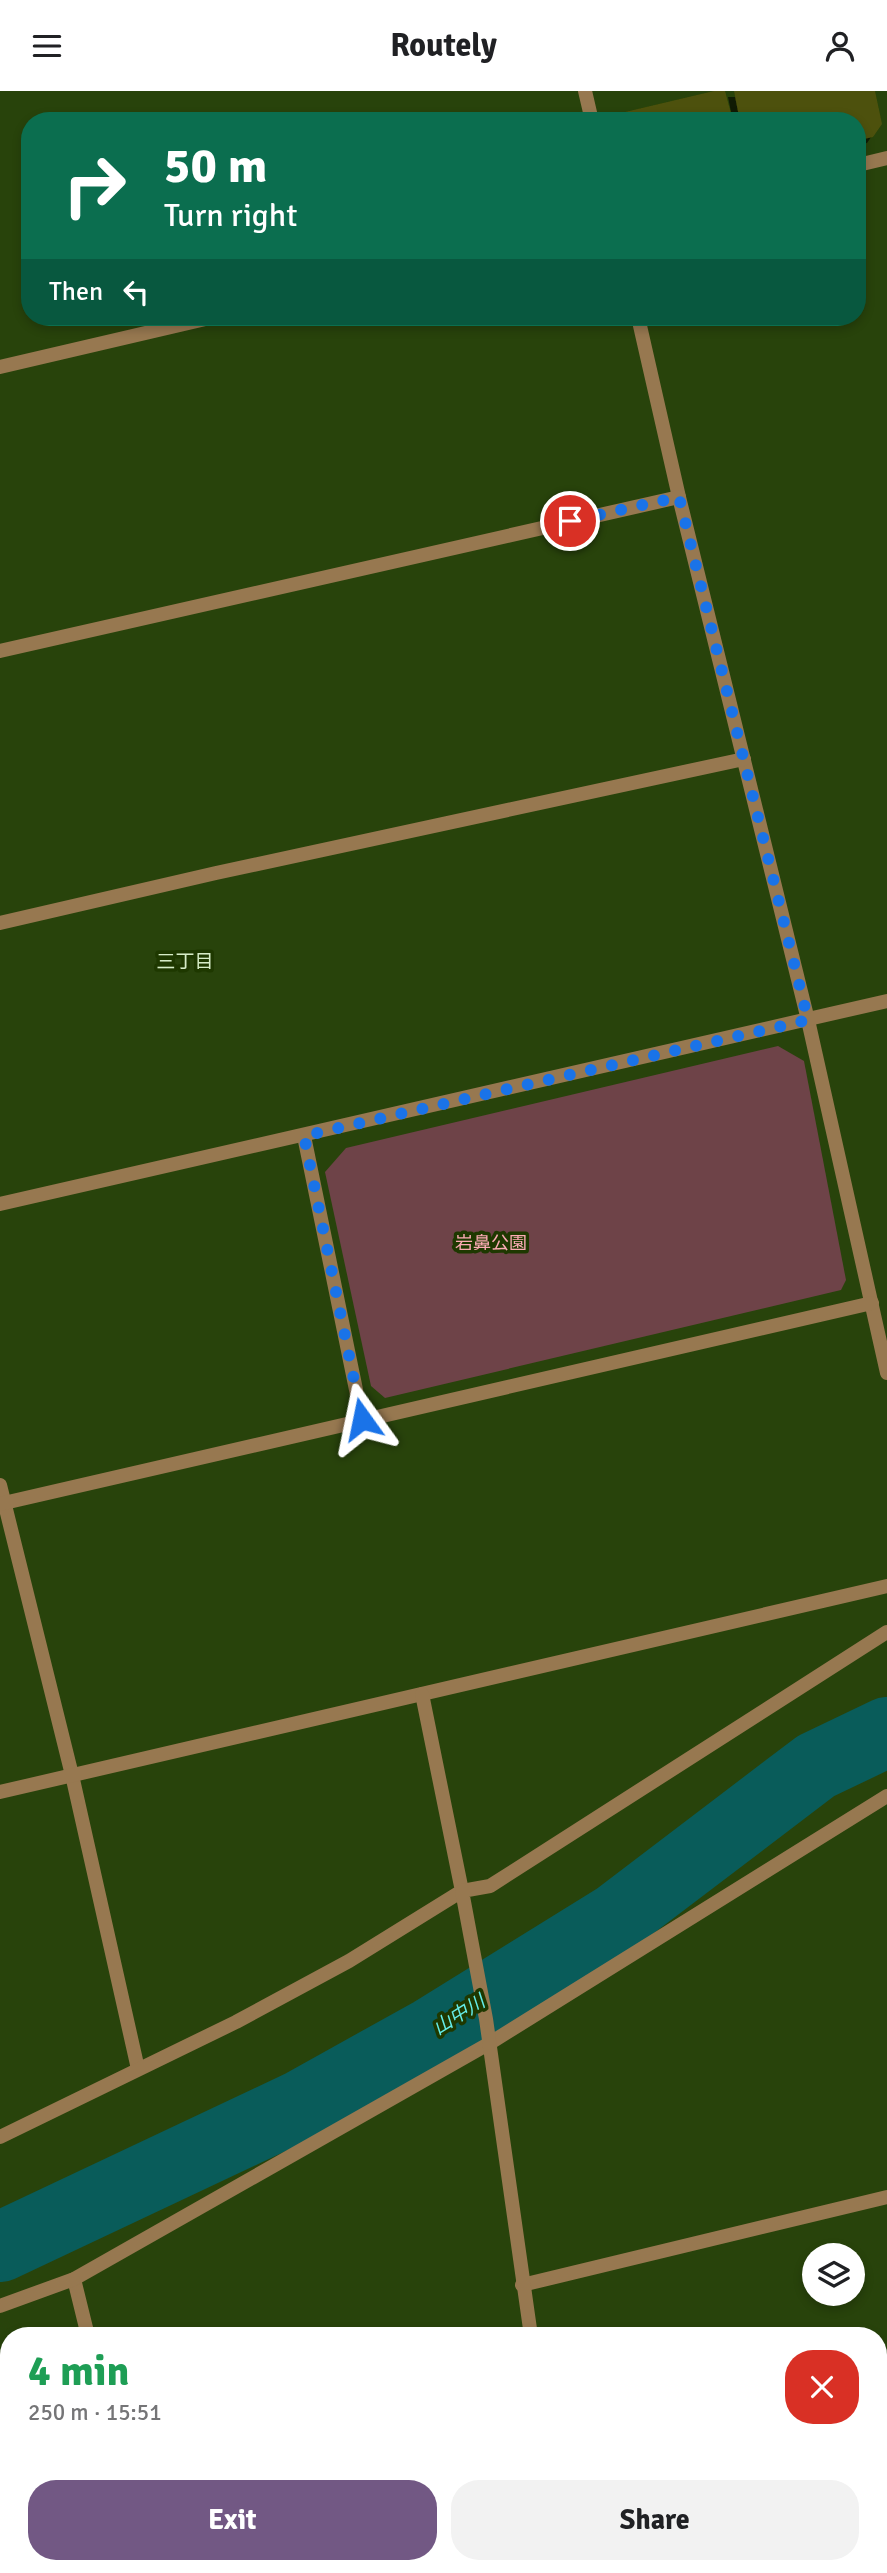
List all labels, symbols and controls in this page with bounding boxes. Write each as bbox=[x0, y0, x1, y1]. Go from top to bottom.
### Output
text: Routely bbox=[390, 26, 497, 65]
icon: menu bbox=[28, 27, 66, 65]
icon: person bbox=[821, 27, 859, 65]
text: 50 m bbox=[164, 136, 267, 196]
icon: right bbox=[49, 140, 140, 231]
text: Turn right bbox=[164, 196, 297, 235]
icon: left bbox=[117, 273, 155, 311]
text: Then bbox=[49, 276, 103, 308]
pin bbox=[540, 491, 600, 551]
icon: arrive bbox=[551, 502, 589, 540]
district label: 三丁目 bbox=[156, 950, 214, 974]
park label: 岩鼻公園 bbox=[455, 1232, 527, 1254]
position arrow bbox=[325, 1382, 399, 1456]
water label: 山中川 bbox=[428, 1989, 491, 2040]
map controls bbox=[802, 2243, 865, 2306]
button: layers bbox=[802, 2243, 865, 2306]
text: 4 min bbox=[28, 2346, 129, 2397]
button: close bbox=[785, 2350, 859, 2424]
text: 250 m · 15:51 bbox=[28, 2398, 162, 2427]
button: Exit bbox=[28, 2480, 437, 2560]
button: Share bbox=[451, 2480, 859, 2560]

